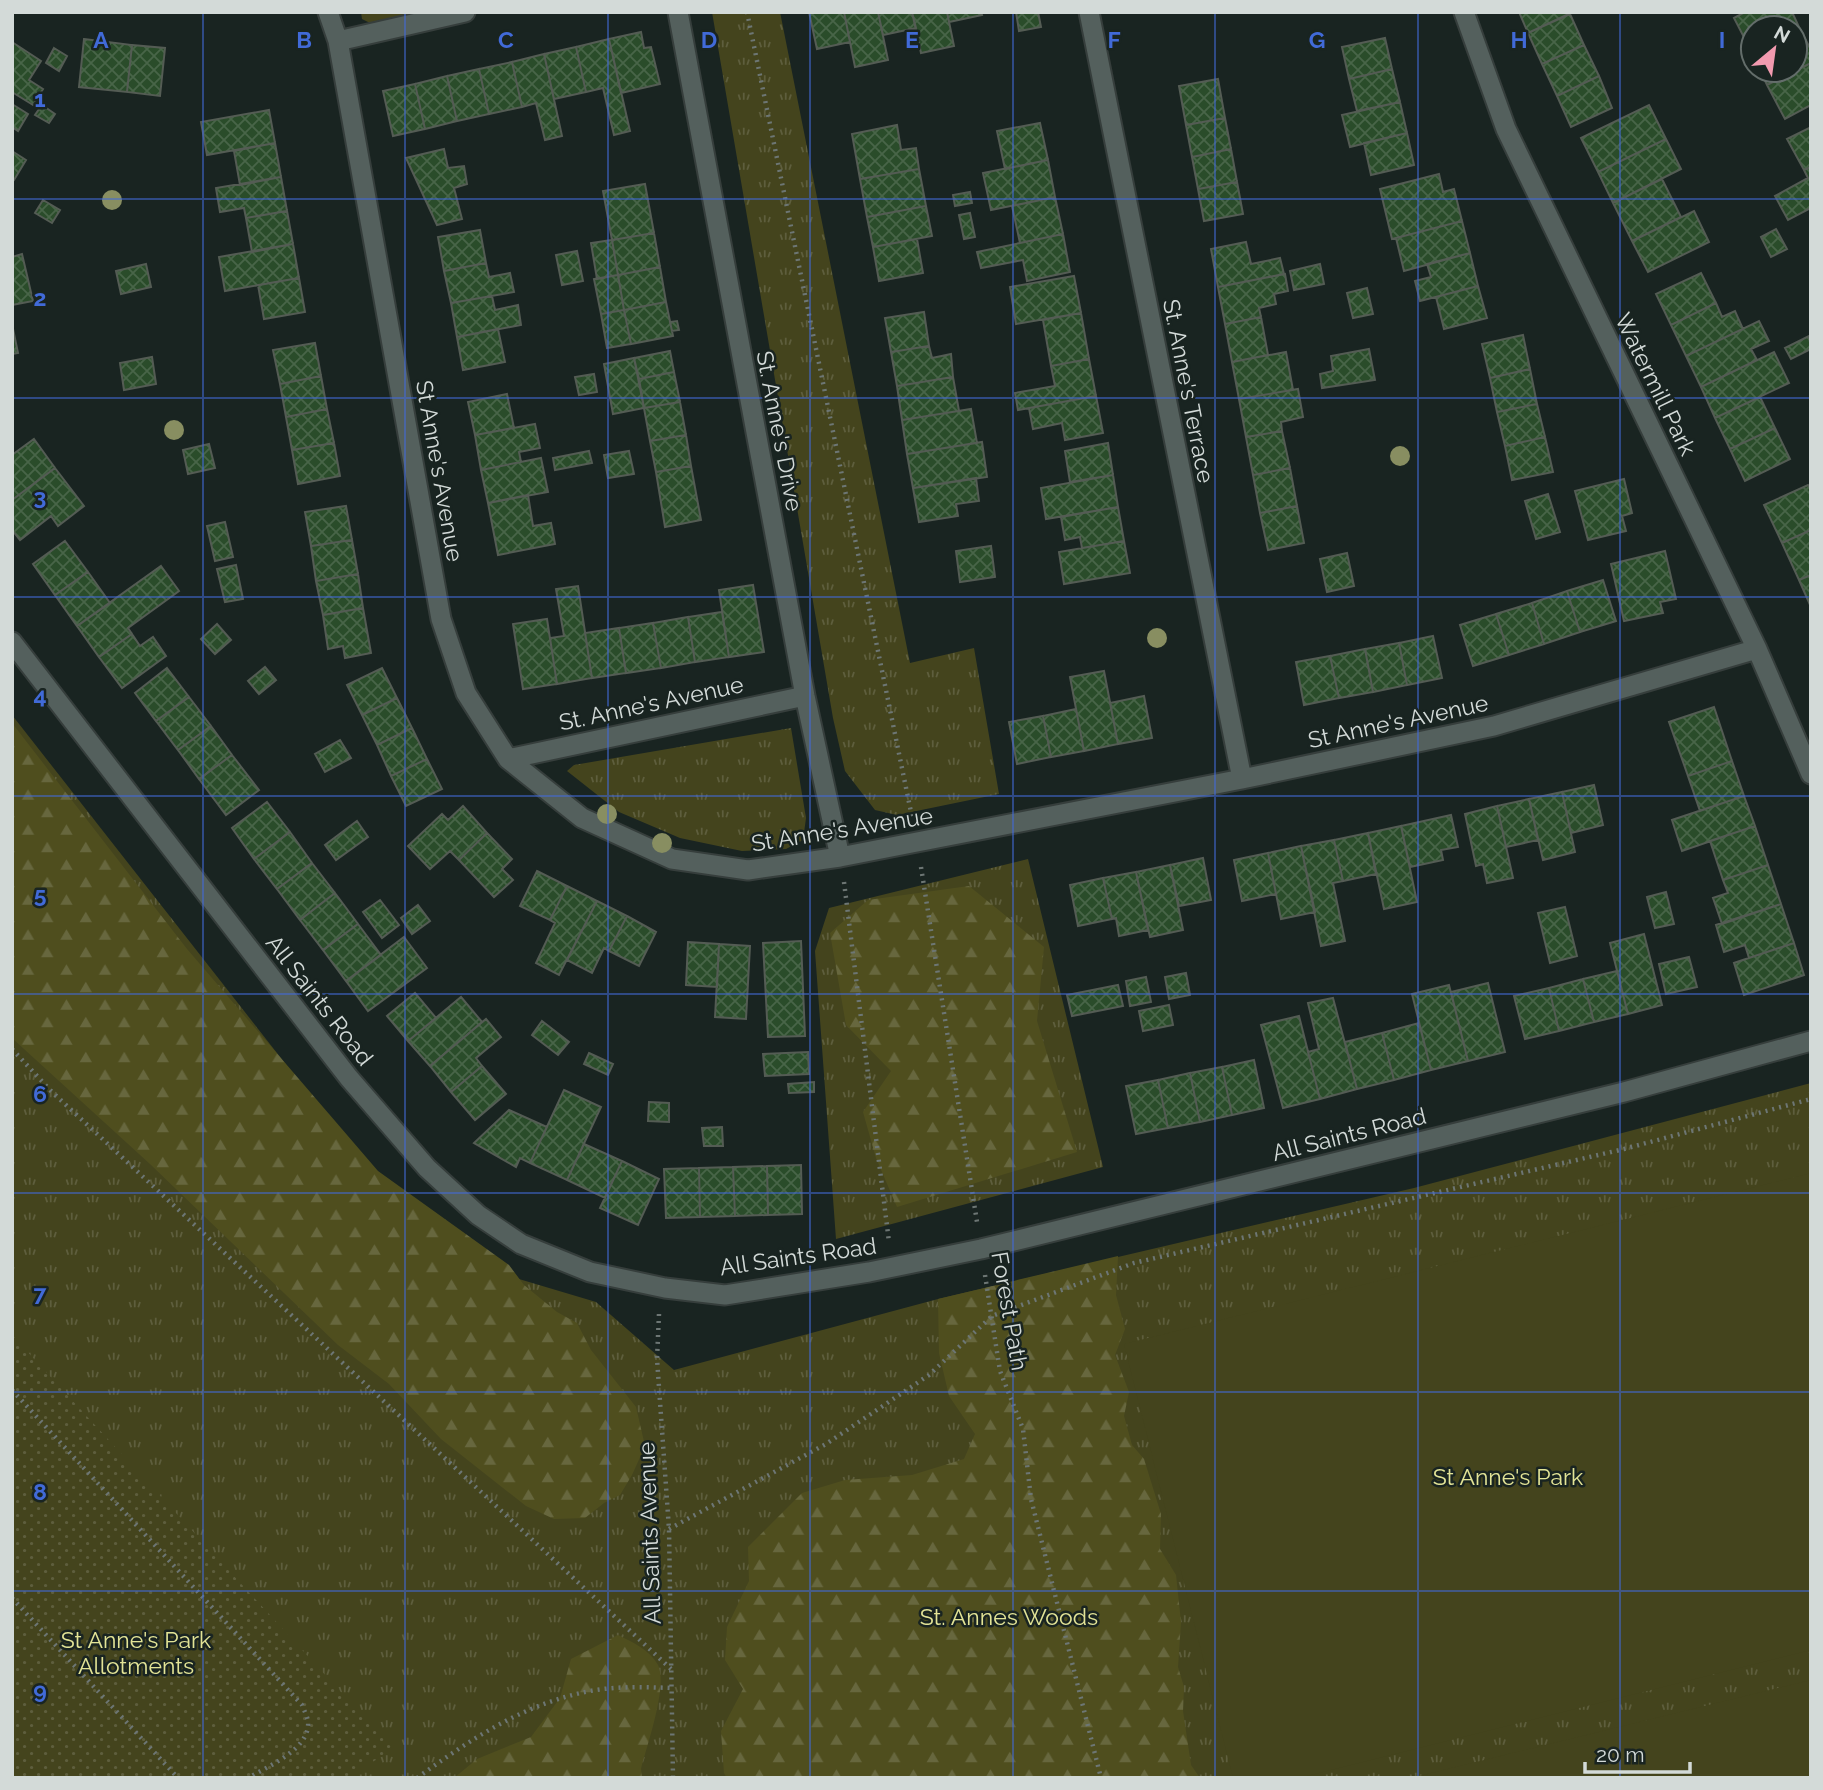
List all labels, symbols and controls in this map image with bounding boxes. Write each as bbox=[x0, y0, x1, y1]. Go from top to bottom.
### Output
north arrow bbox=[1739, 14, 1809, 84]
text: N bbox=[1771, 21, 1794, 47]
text: A bbox=[93, 26, 109, 53]
text: B bbox=[296, 26, 312, 53]
text: C bbox=[498, 26, 514, 53]
text: D bbox=[701, 26, 717, 53]
text: E bbox=[905, 26, 919, 53]
text: F bbox=[1107, 26, 1121, 53]
text: G bbox=[1309, 26, 1325, 53]
text: H bbox=[1510, 26, 1528, 53]
text: I bbox=[1719, 26, 1725, 53]
text: 1 bbox=[34, 85, 46, 112]
text: 2 bbox=[34, 284, 46, 311]
street label: St. Anne's Terrace bbox=[1158, 297, 1220, 485]
street label: Watermill Park bbox=[1610, 308, 1702, 460]
street label: St. Anne's Drive bbox=[751, 349, 809, 513]
street label: St Anne's Avenue bbox=[411, 378, 469, 564]
text: 3 bbox=[34, 483, 46, 510]
street label: St. Anne's Avenue bbox=[556, 670, 746, 736]
text: 4 bbox=[33, 682, 47, 709]
street label: St Anne's Avenue bbox=[1305, 689, 1491, 753]
street label: St Anne's Avenue bbox=[749, 801, 935, 857]
text: 5 bbox=[34, 881, 47, 908]
street label: All Saints Road bbox=[261, 929, 379, 1071]
text: 6 bbox=[33, 1080, 47, 1107]
street label: All Saints Road bbox=[1269, 1102, 1429, 1166]
street label: All Saints Road bbox=[718, 1232, 878, 1280]
street label: Forest Path bbox=[986, 1250, 1034, 1372]
text: 7 bbox=[34, 1279, 47, 1306]
street label: All Saints Avenue bbox=[632, 1441, 666, 1625]
park label: St Anne's Park bbox=[1433, 1463, 1583, 1490]
text: 8 bbox=[33, 1478, 47, 1505]
park label: St. Annes Woods bbox=[920, 1603, 1098, 1630]
park label: St Anne's Park Allotments bbox=[61, 1626, 211, 1679]
text: 9 bbox=[33, 1677, 47, 1704]
scale bar bbox=[1585, 1730, 1690, 1774]
text: 20 m bbox=[1596, 1742, 1644, 1767]

